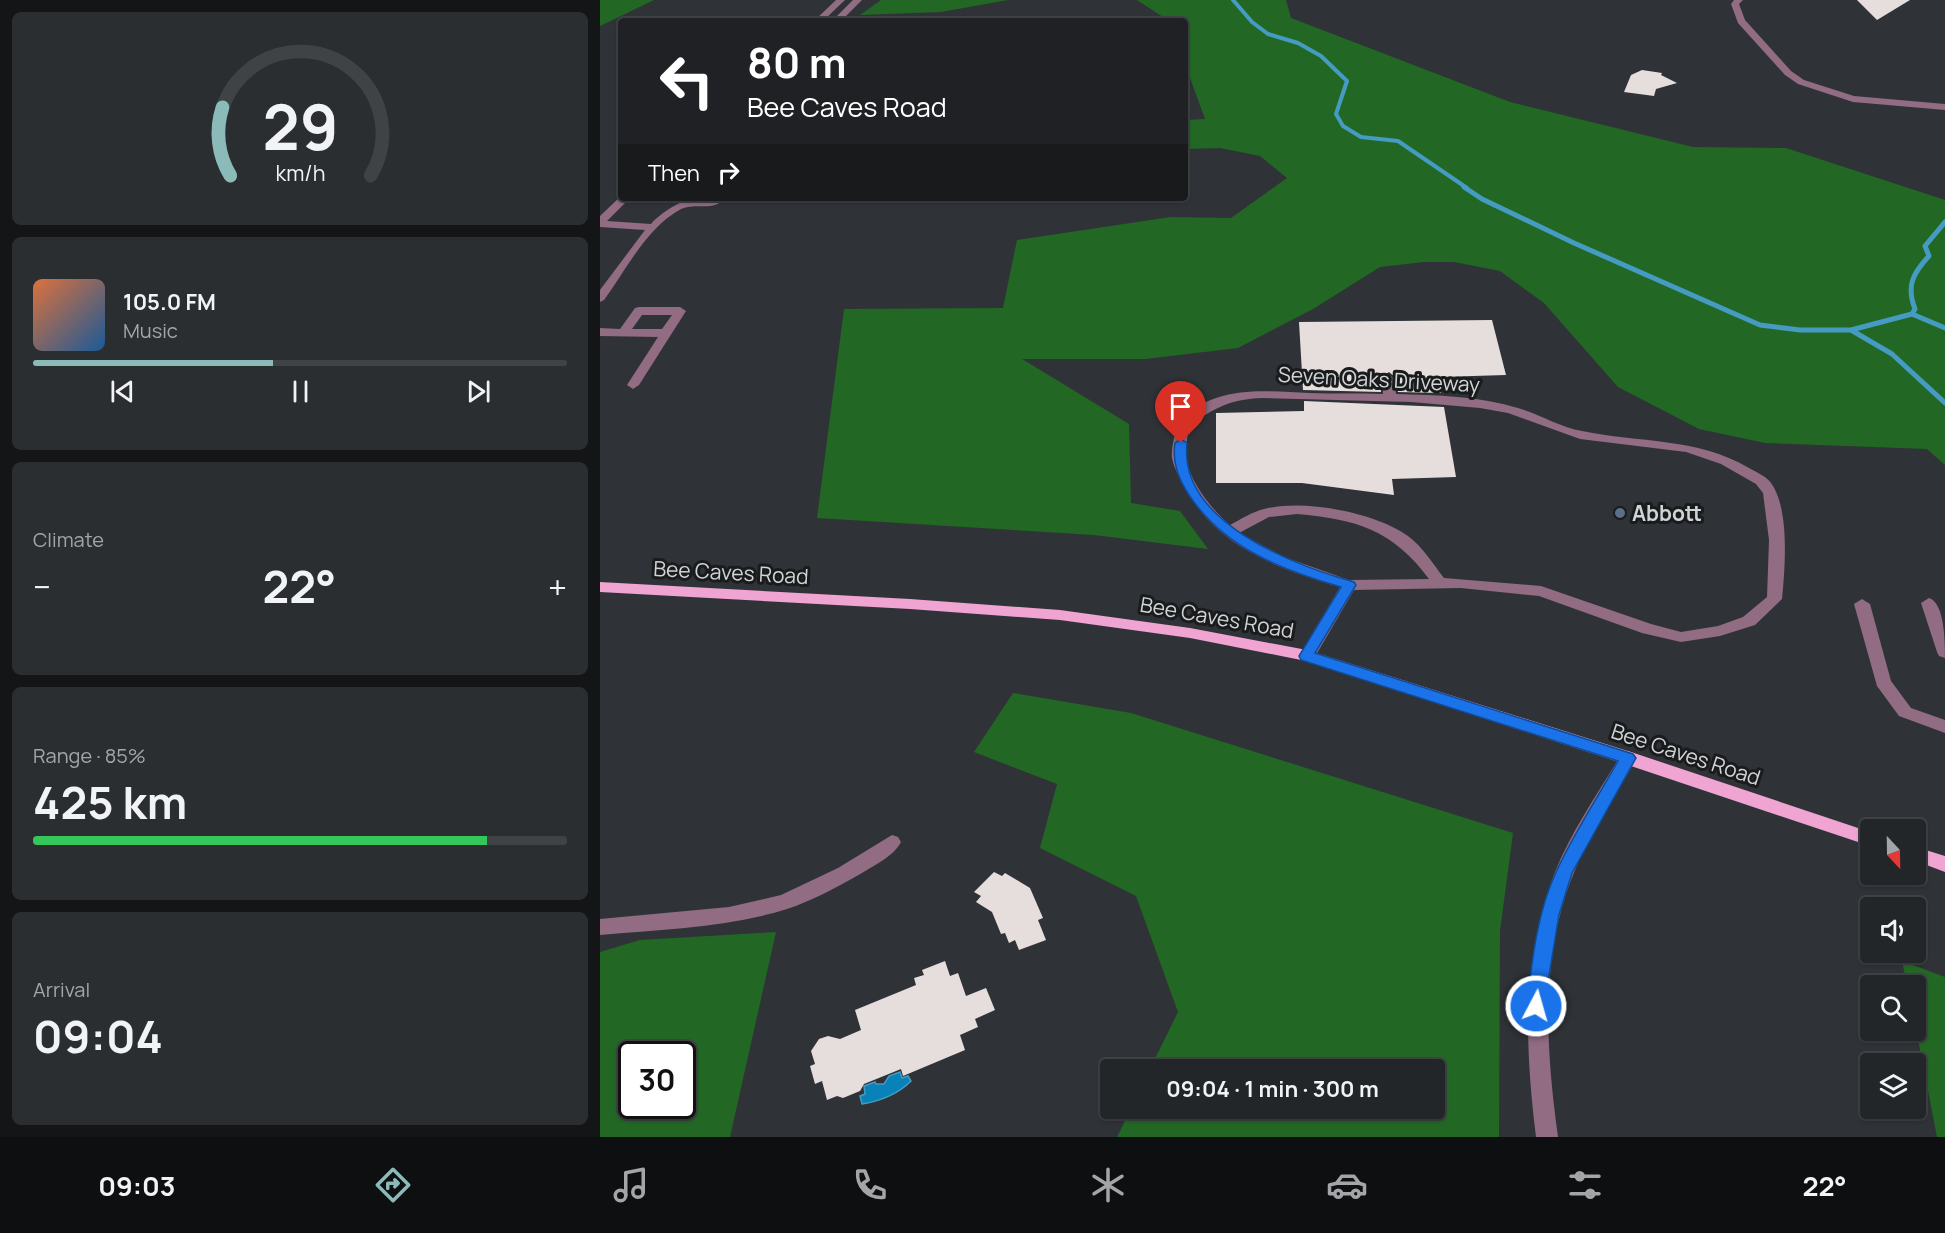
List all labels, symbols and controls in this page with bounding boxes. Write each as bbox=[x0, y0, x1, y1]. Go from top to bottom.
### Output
text: 80 m bbox=[747, 33, 847, 91]
icon: left bbox=[648, 42, 726, 120]
text: 29 bbox=[262, 83, 338, 169]
text: Bee Caves Road bbox=[747, 88, 947, 125]
icon: right bbox=[712, 156, 745, 189]
text: km/h bbox=[275, 158, 325, 187]
text: Then bbox=[648, 158, 700, 188]
text: 105.0 FM bbox=[123, 287, 216, 317]
text: Music bbox=[123, 317, 178, 344]
street label: Seven Oaks Driveway bbox=[1277, 360, 1481, 398]
icon: previous bbox=[106, 375, 139, 408]
icon: pause bbox=[284, 375, 317, 408]
icon: next bbox=[462, 375, 495, 408]
pin bbox=[1155, 381, 1206, 443]
icon: arrive bbox=[1164, 390, 1197, 423]
place label: Abbott bbox=[1632, 499, 1702, 527]
marker: Abbott bbox=[1613, 506, 1627, 520]
text: Climate bbox=[33, 526, 104, 553]
street label: Bee Caves Road bbox=[653, 554, 809, 590]
text: 22° bbox=[262, 555, 336, 617]
text: − bbox=[33, 564, 51, 609]
text: + bbox=[548, 564, 567, 609]
street label: Bee Caves Road bbox=[1138, 590, 1296, 644]
street label: Bee Caves Road bbox=[1608, 717, 1764, 791]
text: Range · 85% bbox=[33, 742, 146, 769]
text: 425 km bbox=[33, 771, 187, 833]
north arrow bbox=[1860, 819, 1926, 885]
map controls bbox=[1860, 819, 1926, 1119]
button: sound bbox=[1860, 897, 1926, 963]
position arrow bbox=[1504, 974, 1568, 1038]
button: search bbox=[1860, 975, 1926, 1041]
text: Arrival bbox=[33, 976, 90, 1003]
text: 09:04 bbox=[33, 1005, 163, 1067]
speed limit sign: 30 bbox=[618, 1041, 696, 1119]
button: layers bbox=[1860, 1053, 1926, 1119]
text: 09:04 · 1 min · 300 m bbox=[1166, 1074, 1379, 1104]
icon: directions bbox=[372, 1164, 414, 1206]
icon: music bbox=[610, 1164, 652, 1206]
icon: phone bbox=[849, 1164, 891, 1206]
icon: climate bbox=[1087, 1164, 1129, 1206]
icon: car bbox=[1326, 1164, 1368, 1206]
icon: filters bbox=[1564, 1164, 1606, 1206]
text: 09:03 bbox=[98, 1167, 175, 1204]
text: 22° bbox=[1802, 1167, 1847, 1204]

